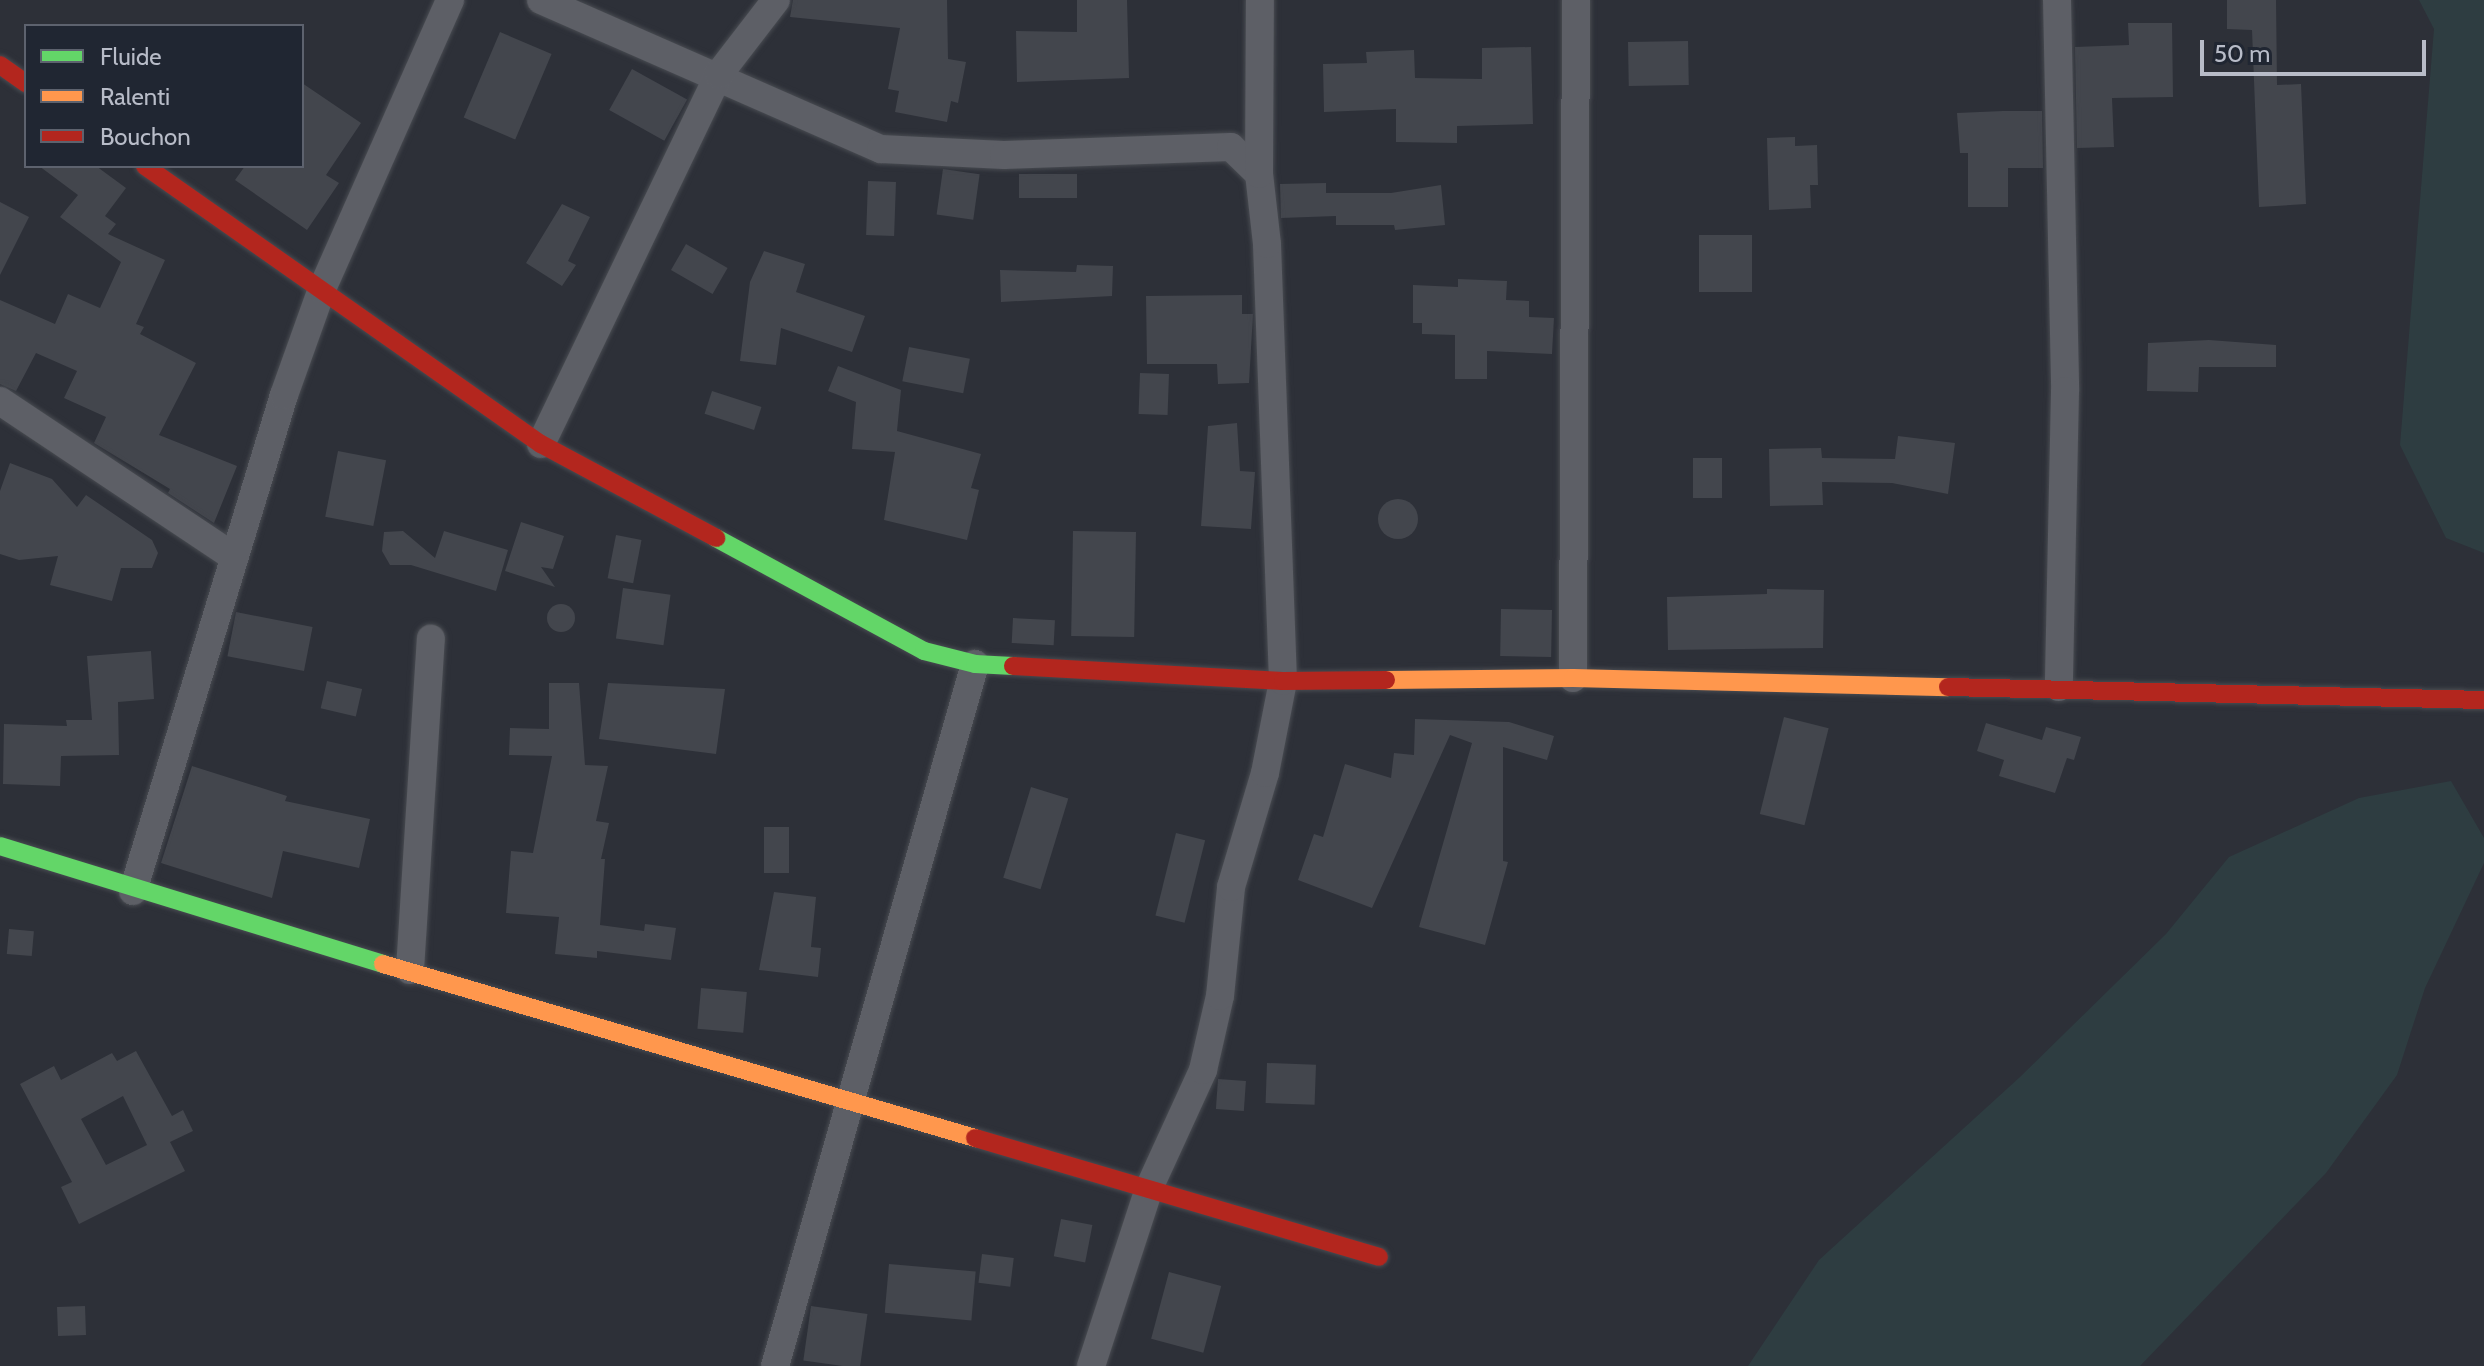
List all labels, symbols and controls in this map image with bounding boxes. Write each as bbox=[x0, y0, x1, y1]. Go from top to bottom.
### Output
legend bbox=[24, 24, 304, 168]
scale bar bbox=[2204, 24, 2430, 74]
text: 50 m bbox=[2214, 39, 2270, 68]
text: Fluide bbox=[100, 42, 162, 71]
text: Ralenti bbox=[100, 82, 170, 111]
text: Bouchon bbox=[100, 122, 191, 151]

